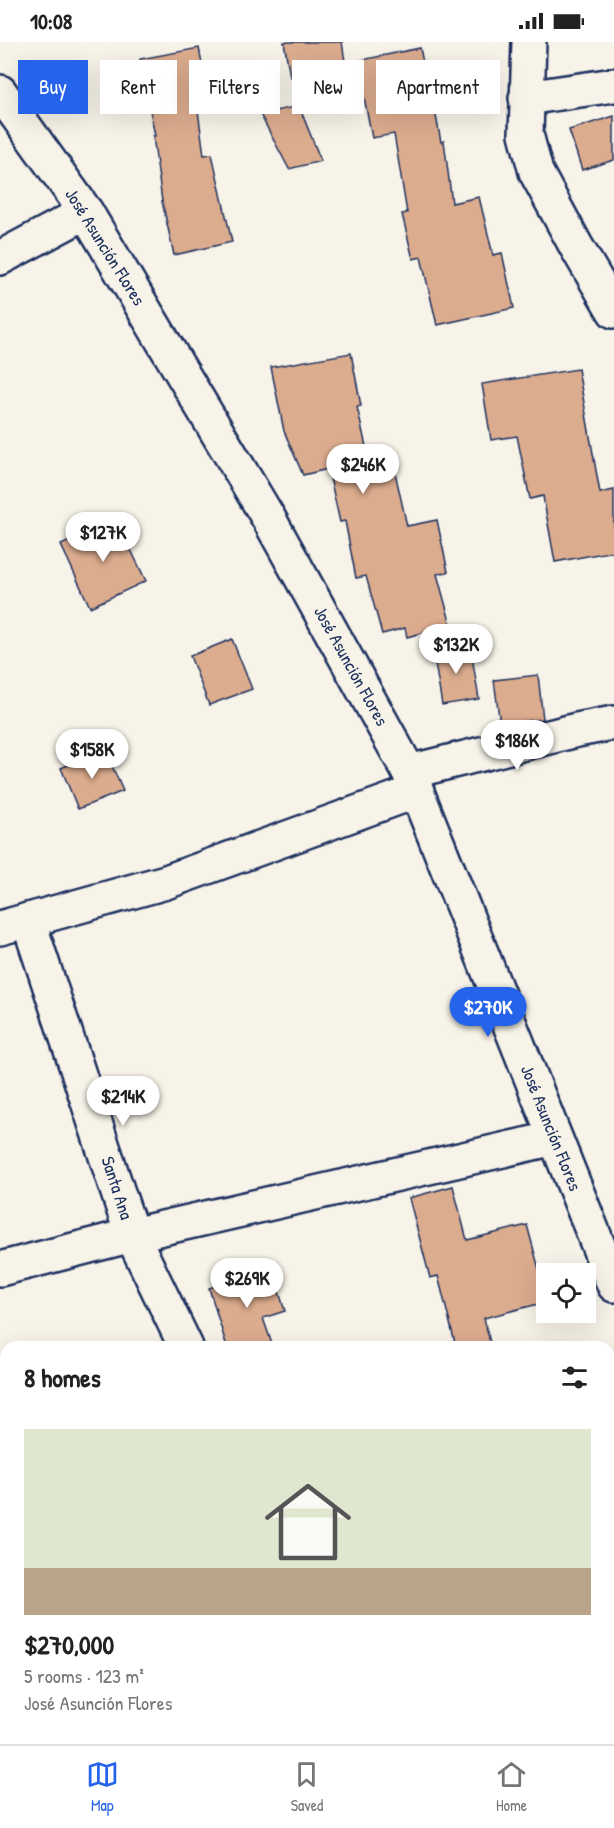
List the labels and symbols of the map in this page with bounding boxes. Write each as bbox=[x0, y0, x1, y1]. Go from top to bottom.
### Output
street label: José Asunción Flores bbox=[59, 183, 151, 310]
pin: $246K bbox=[321, 444, 405, 495]
pin: $127K bbox=[61, 512, 145, 563]
street label: José Asunción Flores bbox=[308, 601, 395, 730]
pin: $132K bbox=[414, 624, 498, 675]
pin: $186K bbox=[475, 720, 559, 771]
pin: $158K bbox=[50, 729, 134, 780]
pin: $270K bbox=[446, 987, 530, 1038]
street label: José Asunción Flores bbox=[515, 1061, 588, 1194]
pin: $214K bbox=[81, 1076, 165, 1127]
street label: Santa Ana bbox=[96, 1153, 139, 1223]
pin: $269K bbox=[205, 1258, 289, 1309]

